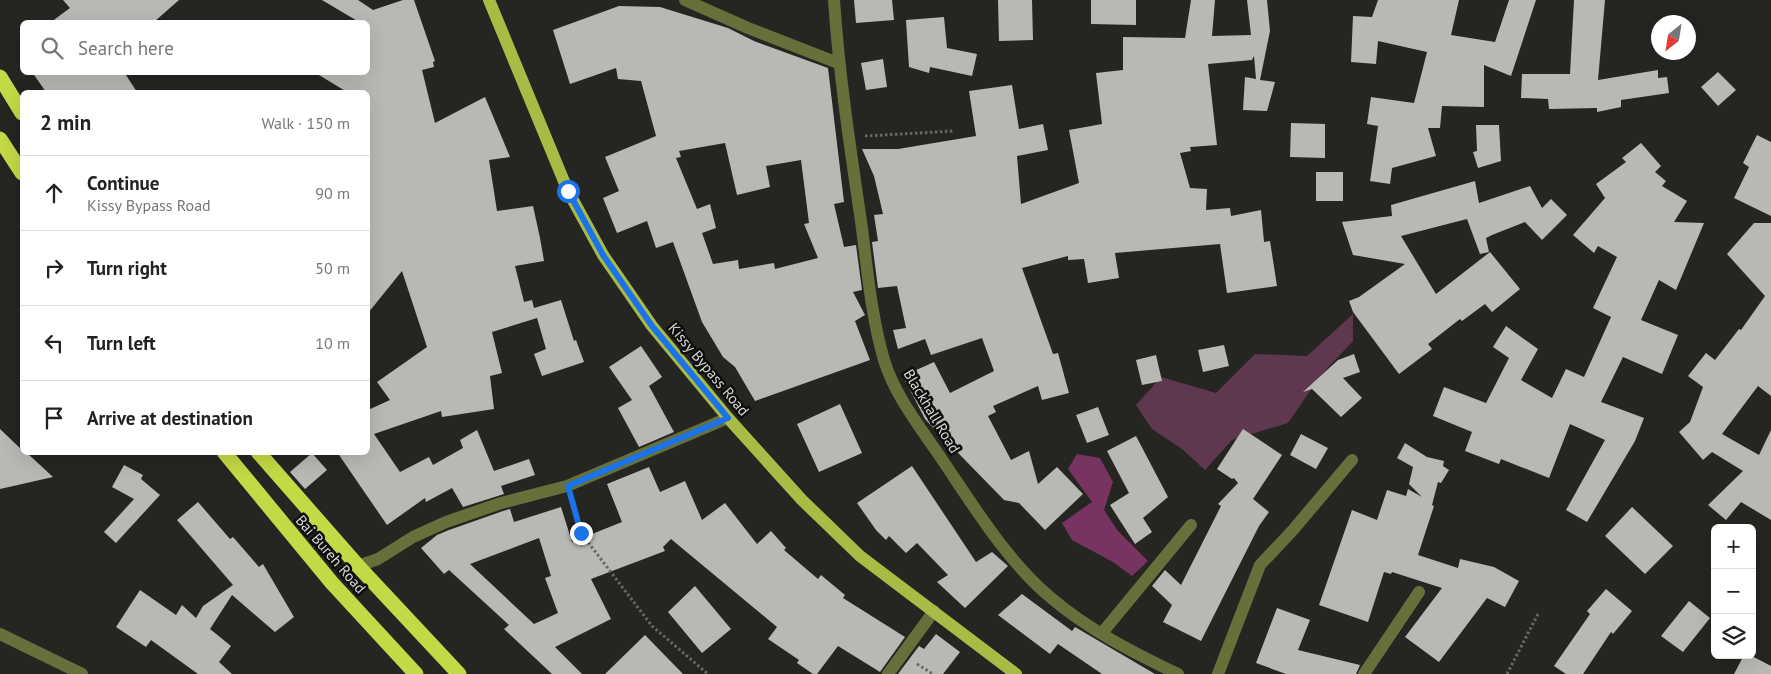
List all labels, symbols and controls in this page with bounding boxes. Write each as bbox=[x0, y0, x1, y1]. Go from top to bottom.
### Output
north arrow bbox=[1651, 15, 1696, 60]
search box bbox=[20, 20, 370, 75]
icon: search bbox=[38, 34, 66, 62]
text: Search here bbox=[78, 36, 174, 60]
text: 2 min bbox=[40, 109, 91, 136]
text: Walk · 150 m bbox=[261, 113, 350, 133]
text: Continue bbox=[87, 171, 159, 195]
icon: ahead bbox=[40, 179, 68, 207]
route start bbox=[557, 180, 580, 203]
text: 90 m bbox=[315, 183, 350, 203]
text: Kissy Bypass Road bbox=[87, 195, 211, 215]
icon: right bbox=[40, 254, 68, 282]
text: Turn right bbox=[87, 256, 167, 280]
text: 50 m bbox=[315, 258, 350, 278]
street label: Kissy Bypass Road bbox=[664, 318, 754, 420]
icon: left bbox=[40, 329, 68, 357]
text: Turn left bbox=[87, 331, 156, 355]
text: 10 m bbox=[315, 333, 350, 353]
street label: Blackhall Road bbox=[899, 366, 965, 456]
icon: arrive bbox=[40, 404, 68, 432]
text: Arrive at destination bbox=[87, 406, 253, 430]
street label: Bai Bureh Road bbox=[292, 511, 370, 597]
route end bbox=[570, 522, 593, 545]
map controls bbox=[1711, 524, 1756, 659]
button: + bbox=[1711, 524, 1756, 569]
button: − bbox=[1711, 569, 1756, 614]
button: layers bbox=[1711, 614, 1756, 659]

